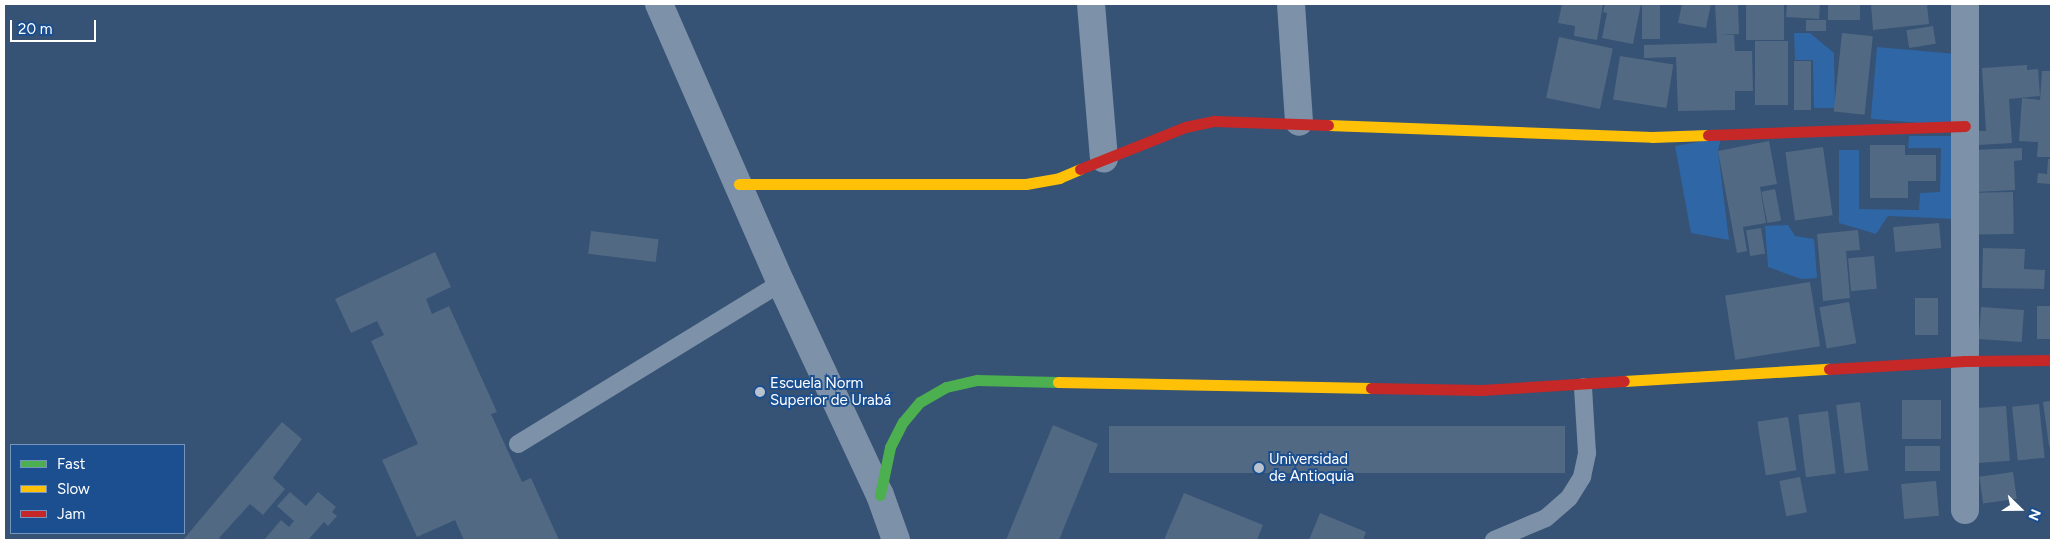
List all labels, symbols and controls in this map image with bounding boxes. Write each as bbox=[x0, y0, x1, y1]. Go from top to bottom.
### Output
scale bar bbox=[12, 10, 99, 42]
text: 20 m bbox=[18, 20, 52, 38]
place label: Escuela Norm Superior de Urabá bbox=[770, 374, 891, 409]
marker: Escuela Norm Superior de Urabá bbox=[754, 386, 766, 398]
legend bbox=[10, 444, 185, 534]
place label: Universidad de Antioquia bbox=[1269, 450, 1354, 485]
text: Fast bbox=[57, 455, 85, 473]
marker: Universidad de Antioquia bbox=[1253, 462, 1265, 474]
text: Slow bbox=[57, 480, 90, 498]
north arrow bbox=[1995, 484, 2045, 534]
text: Jam bbox=[57, 505, 85, 523]
text: N bbox=[2024, 507, 2044, 523]

